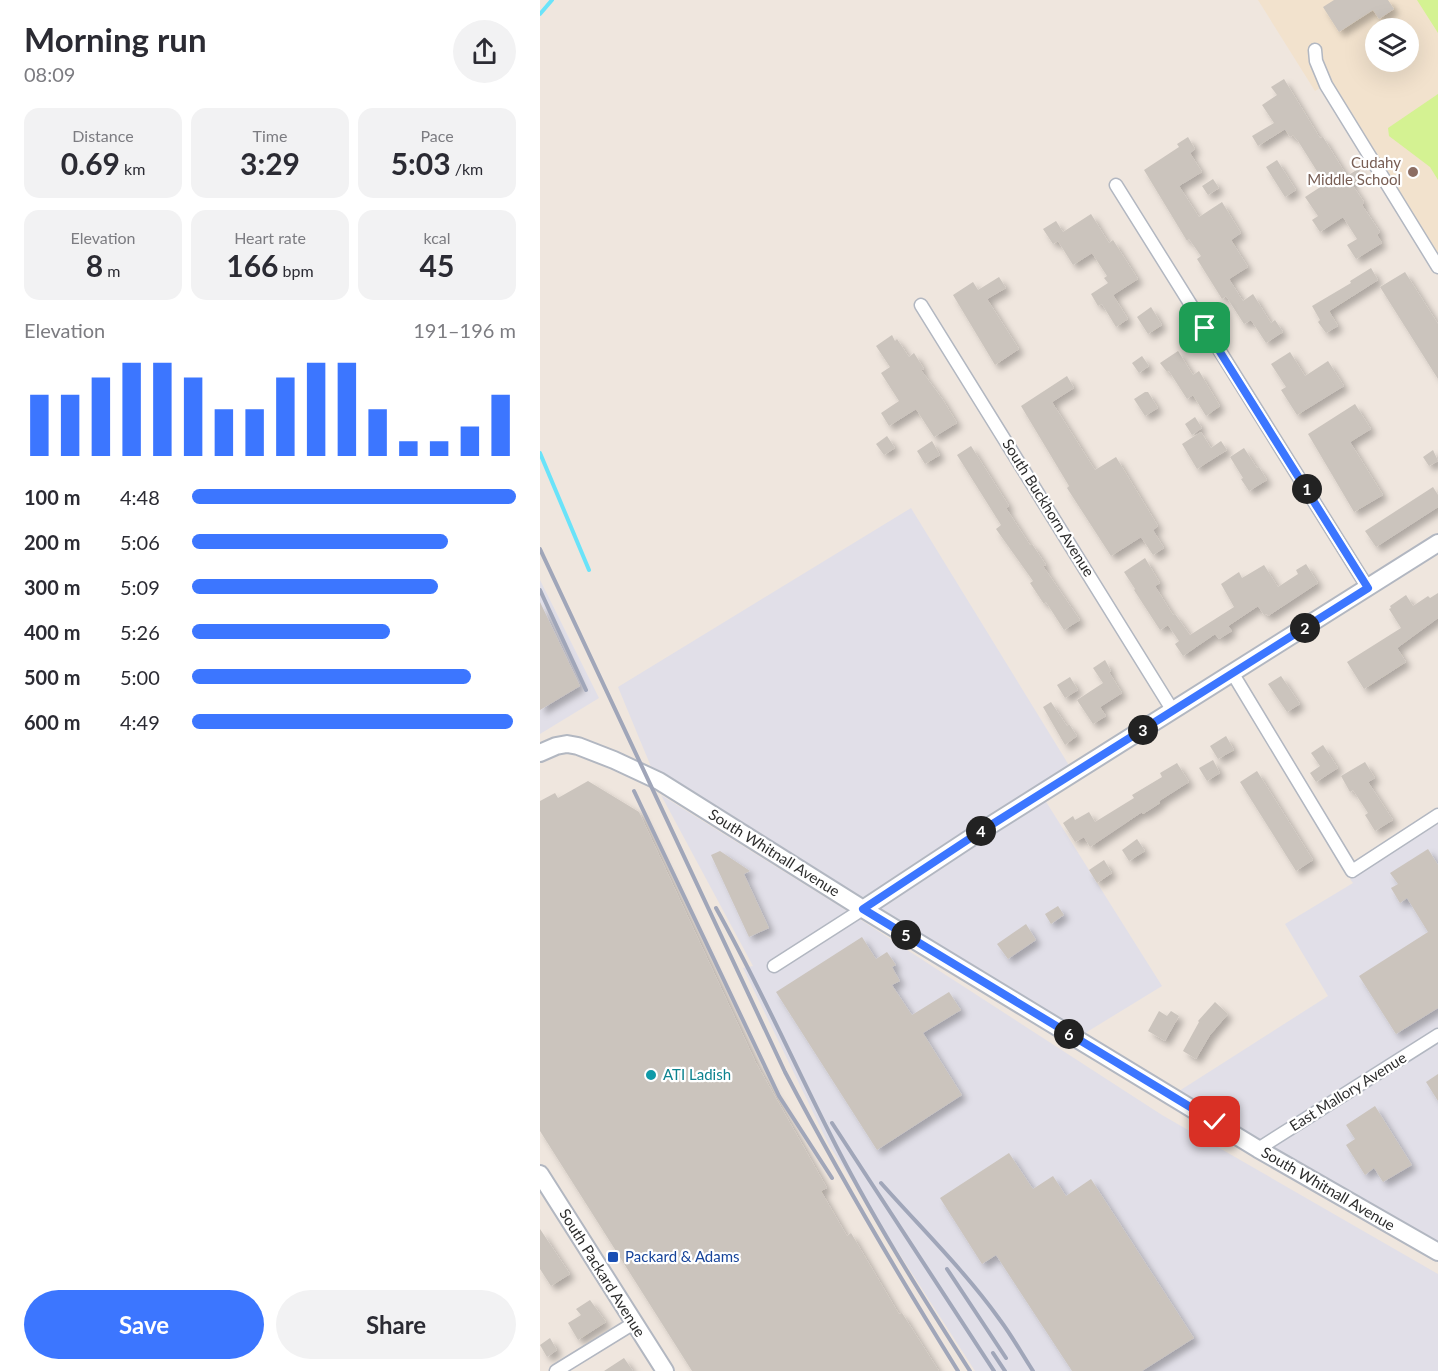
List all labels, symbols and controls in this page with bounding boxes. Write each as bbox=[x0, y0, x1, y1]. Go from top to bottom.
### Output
map controls bbox=[1365, 18, 1419, 72]
button: layers bbox=[1365, 18, 1419, 72]
text: Morning run bbox=[24, 19, 207, 59]
button: share bbox=[453, 20, 516, 83]
text: 08:09 bbox=[24, 62, 75, 86]
text: Distance bbox=[72, 126, 134, 145]
text: Time bbox=[253, 126, 287, 145]
text: Pace bbox=[420, 126, 454, 145]
text: 0.69 bbox=[61, 145, 120, 181]
text: 3:29 bbox=[240, 145, 300, 181]
text: 5:03 bbox=[391, 145, 451, 181]
place label: Cudahy Middle School bbox=[1307, 153, 1401, 188]
text: km bbox=[120, 159, 145, 178]
text: /km bbox=[451, 159, 483, 178]
marker: Cudahy Middle School bbox=[1406, 165, 1420, 179]
text: Elevation bbox=[71, 228, 136, 247]
text: Heart rate bbox=[234, 228, 306, 247]
text: kcal bbox=[423, 228, 451, 247]
text: 8 bbox=[86, 247, 103, 283]
text: 166 bbox=[226, 247, 279, 283]
text: 45 bbox=[420, 247, 454, 283]
text: m bbox=[103, 261, 120, 280]
text: bpm bbox=[279, 261, 314, 280]
pin bbox=[1179, 302, 1230, 353]
icon: arrive bbox=[1188, 311, 1221, 344]
text: Elevation bbox=[24, 318, 105, 342]
text: 191–196 m bbox=[413, 318, 516, 342]
street label: South Buckhorn Avenue bbox=[999, 435, 1099, 580]
pin: 1 bbox=[1292, 474, 1322, 504]
text: 1 bbox=[1302, 479, 1312, 498]
text: 100 m bbox=[24, 485, 80, 509]
text: 4:48 bbox=[120, 485, 160, 509]
text: 200 m bbox=[24, 530, 80, 554]
text: 5:06 bbox=[120, 530, 160, 554]
text: 300 m bbox=[24, 575, 80, 599]
text: 5:09 bbox=[120, 575, 160, 599]
pin: 2 bbox=[1290, 613, 1320, 643]
text: 2 bbox=[1300, 618, 1310, 637]
text: 400 m bbox=[24, 620, 80, 644]
text: 5:26 bbox=[120, 620, 160, 644]
text: 500 m bbox=[24, 665, 80, 689]
text: 5:00 bbox=[120, 665, 160, 689]
text: 600 m bbox=[24, 710, 80, 734]
text: 4:49 bbox=[120, 710, 160, 734]
pin: 3 bbox=[1128, 715, 1158, 745]
text: 3 bbox=[1138, 720, 1148, 739]
street label: South Whitnall Avenue bbox=[706, 804, 843, 900]
pin: 4 bbox=[966, 816, 996, 846]
text: 4 bbox=[976, 821, 986, 840]
pin: 5 bbox=[891, 920, 921, 950]
text: 5 bbox=[901, 925, 911, 944]
pin: 6 bbox=[1054, 1019, 1084, 1049]
text: 6 bbox=[1064, 1024, 1074, 1043]
street label: East Mallory Avenue bbox=[1286, 1048, 1409, 1134]
place label: ATI Ladish bbox=[663, 1065, 731, 1083]
marker: ATI Ladish bbox=[644, 1068, 658, 1082]
pin bbox=[1189, 1096, 1240, 1147]
icon: check bbox=[1198, 1105, 1231, 1138]
street label: South Whitnall Avenue bbox=[1259, 1143, 1398, 1234]
street label: South Packard Avenue bbox=[556, 1205, 650, 1340]
place label: Packard & Adams bbox=[625, 1247, 740, 1265]
marker: Packard & Adams bbox=[606, 1250, 620, 1264]
button: Save bbox=[24, 1290, 264, 1359]
button: Share bbox=[276, 1290, 516, 1359]

